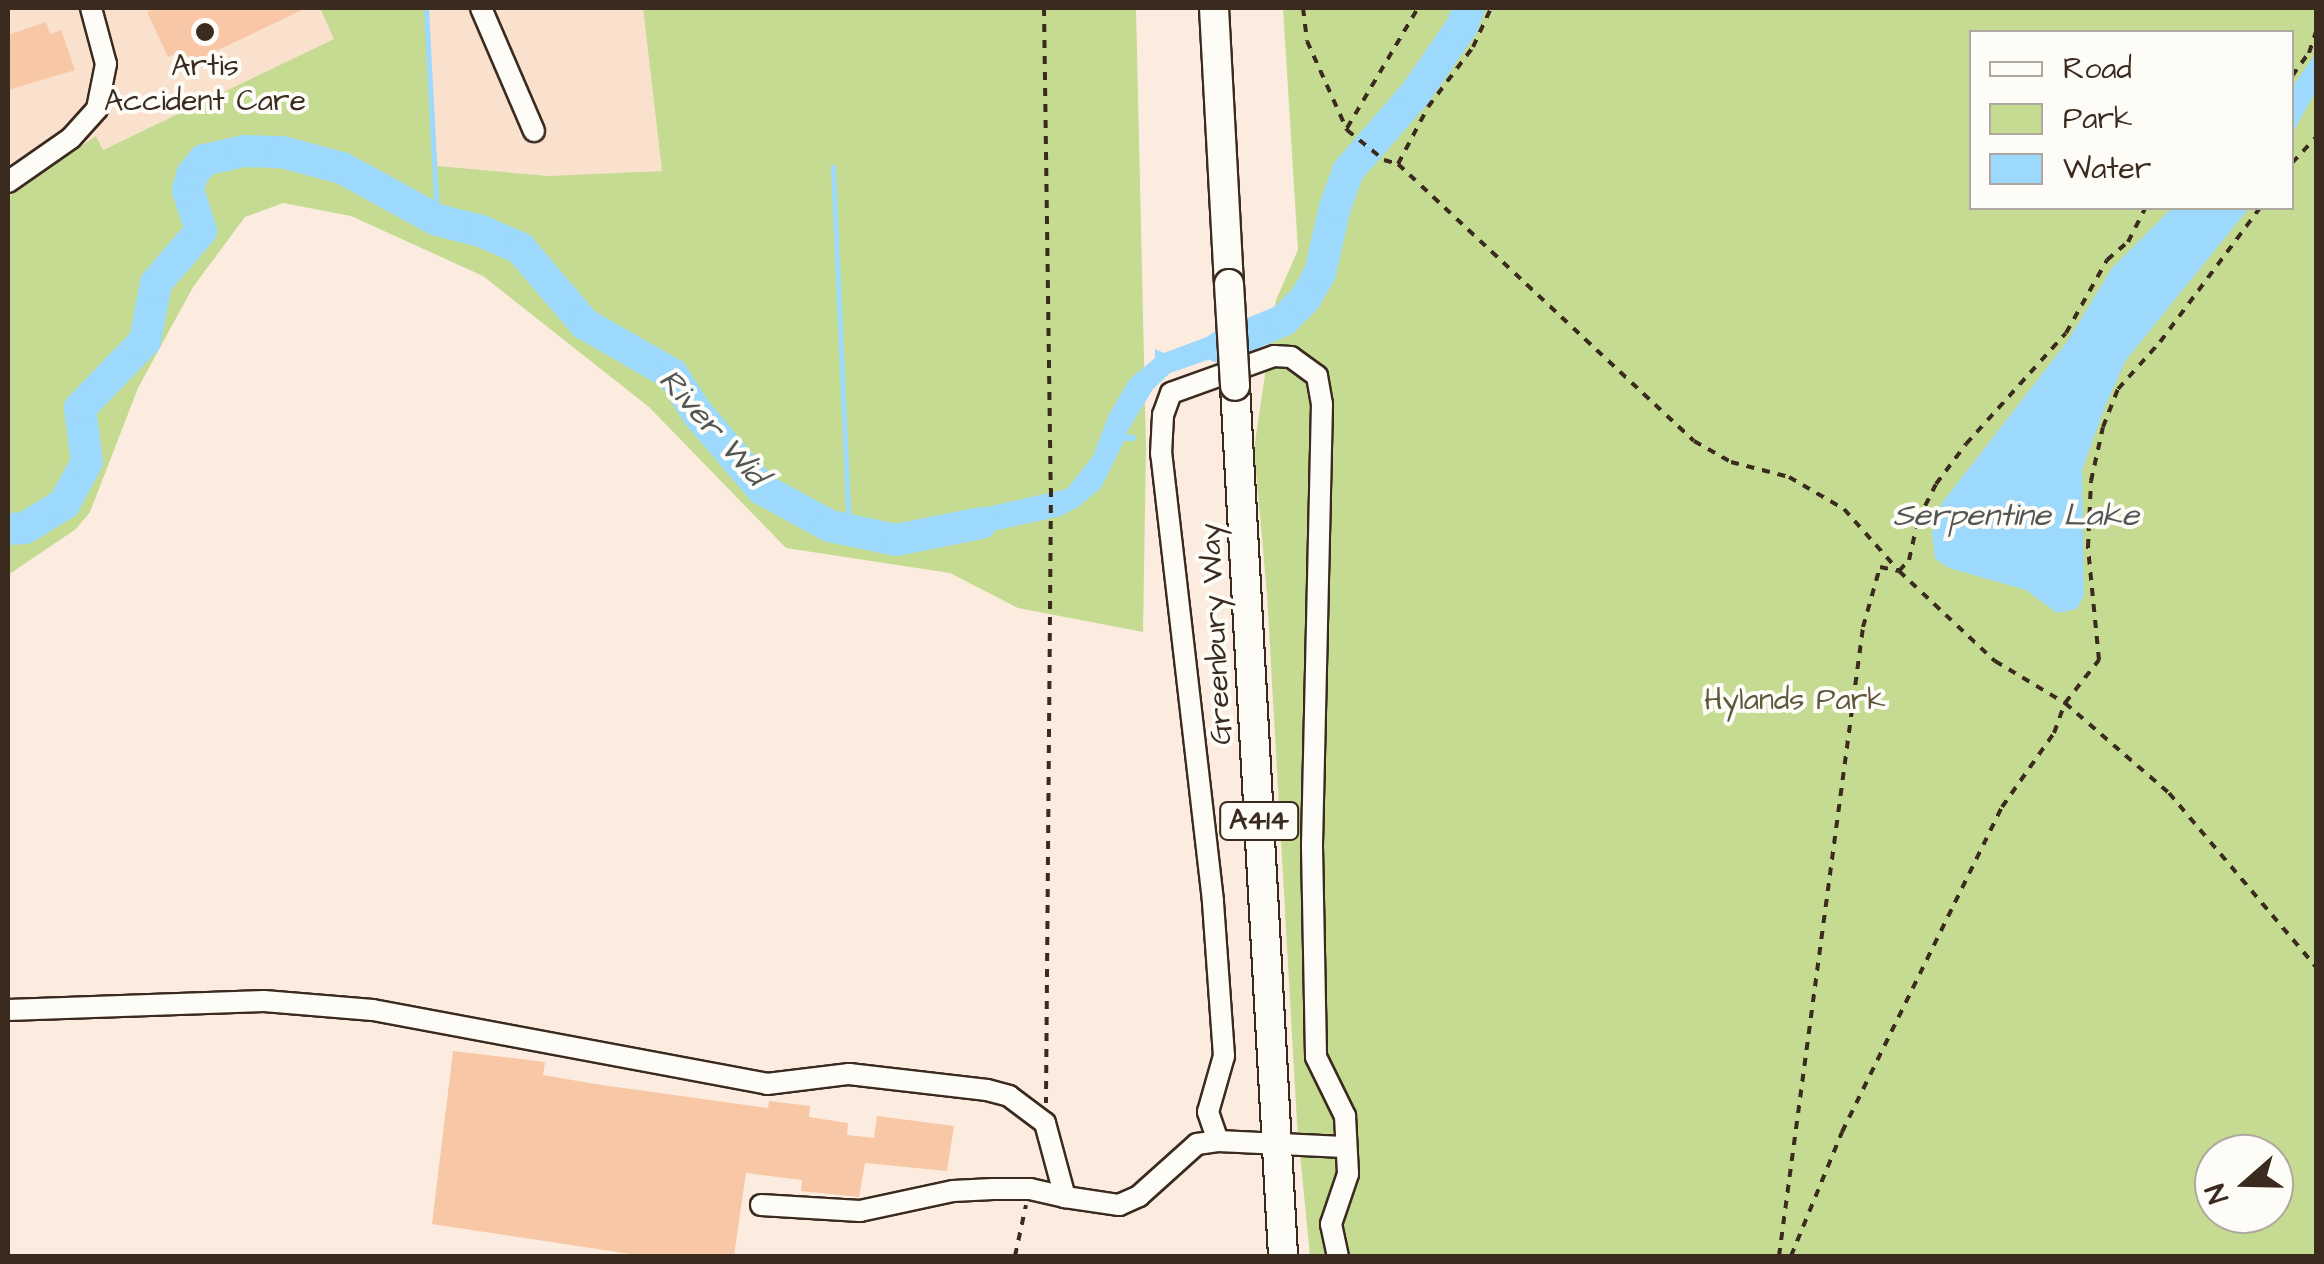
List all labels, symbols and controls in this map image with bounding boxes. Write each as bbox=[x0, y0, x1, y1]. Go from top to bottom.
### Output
marker: Artis Accident Care bbox=[194, 21, 216, 43]
legend bbox=[1969, 30, 2294, 210]
place label: Artis Accident Care bbox=[104, 48, 306, 118]
text: Road bbox=[2063, 48, 2132, 90]
text: Park bbox=[2063, 98, 2132, 140]
text: Water bbox=[2063, 148, 2151, 190]
water label: River Wid bbox=[650, 362, 774, 494]
water label: Serpentine Lake bbox=[1893, 497, 2139, 535]
street label: Greenbury Way bbox=[1192, 522, 1240, 746]
park label: Hylands Park bbox=[1704, 682, 1886, 718]
road number: A414 bbox=[1219, 798, 1299, 844]
north arrow bbox=[2194, 1134, 2294, 1234]
text: N bbox=[2196, 1179, 2239, 1209]

